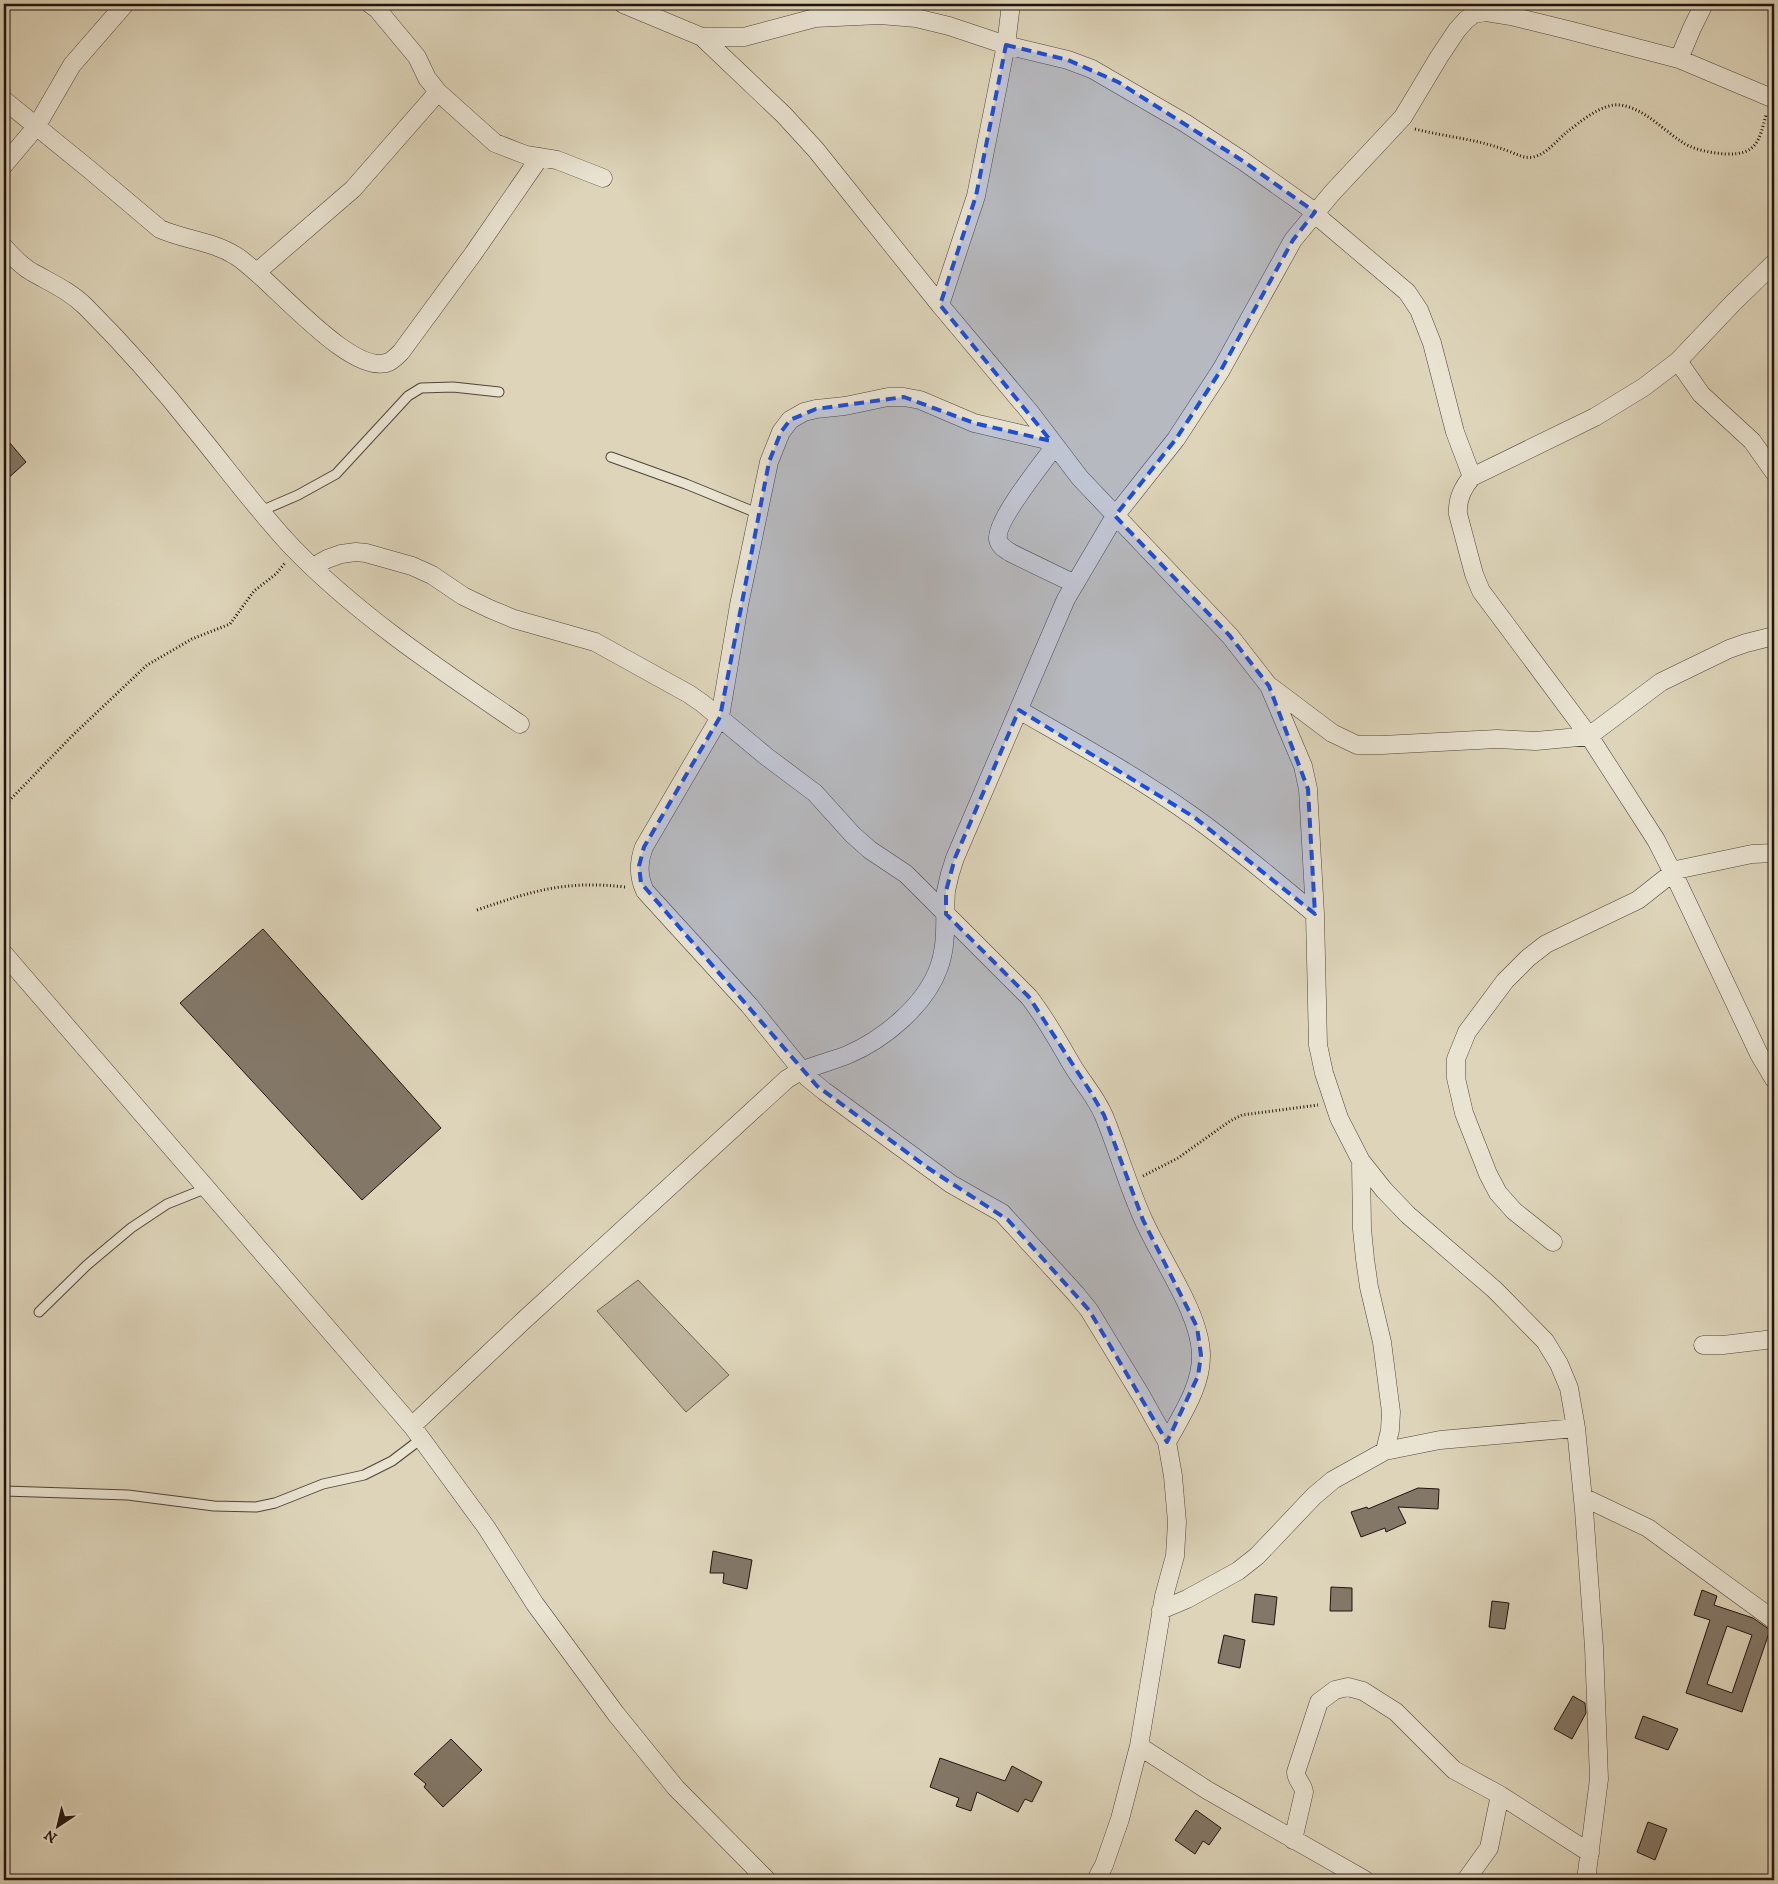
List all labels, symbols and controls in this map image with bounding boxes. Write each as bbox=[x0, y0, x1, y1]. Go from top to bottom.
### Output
north arrow bbox=[32, 1802, 82, 1852]
text: N bbox=[41, 1825, 61, 1847]

